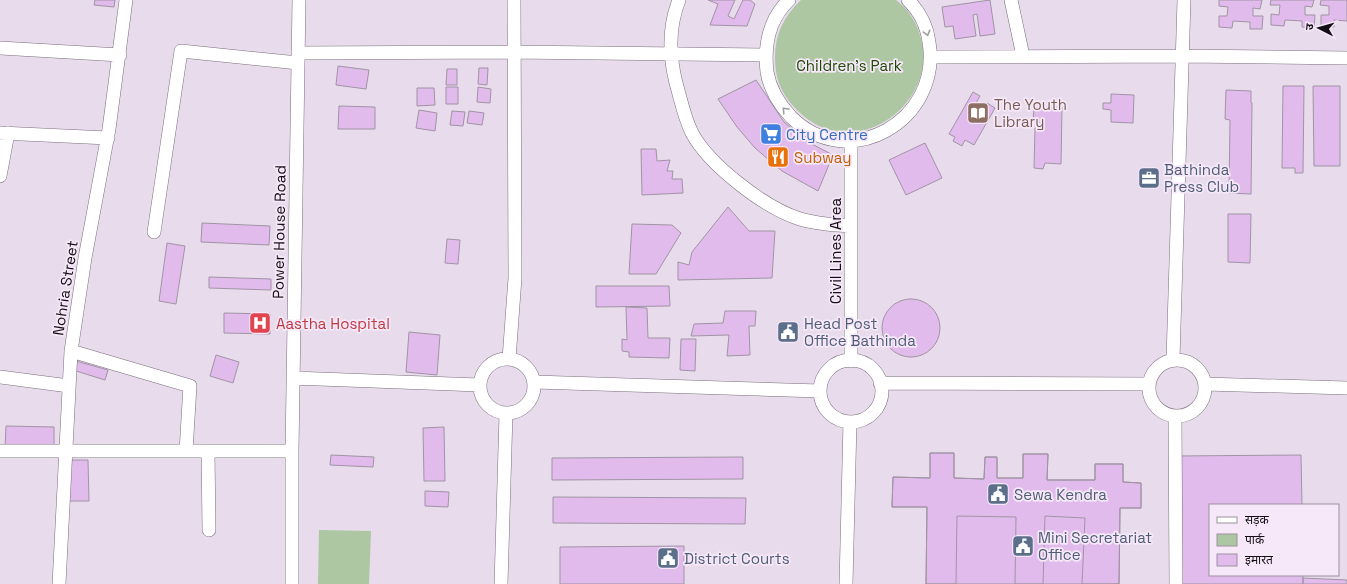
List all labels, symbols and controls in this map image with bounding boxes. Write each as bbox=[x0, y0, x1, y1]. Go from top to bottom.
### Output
north arrow bbox=[1299, 8, 1339, 48]
text: उ bbox=[1302, 22, 1316, 31]
one-way arrow bbox=[922, 30, 931, 37]
park label: Children's Park bbox=[796, 56, 902, 75]
place label: The Youth Library bbox=[994, 95, 1067, 131]
library icon: The Youth Library bbox=[965, 100, 991, 126]
one-way arrow bbox=[782, 107, 790, 115]
supermarket icon: City Centre bbox=[758, 121, 784, 147]
place label: City Centre bbox=[786, 125, 868, 144]
restaurant icon: Subway bbox=[765, 144, 791, 170]
place label: Subway bbox=[794, 148, 851, 167]
place label: Bathinda Press Club bbox=[1164, 160, 1239, 196]
street label: Power House Road bbox=[268, 165, 290, 299]
office icon: Bathinda Press Club bbox=[1136, 165, 1162, 191]
street label: Civil Lines Area bbox=[826, 197, 845, 304]
street label: Nohria Street bbox=[48, 239, 82, 337]
hospital icon: Aastha Hospital bbox=[247, 310, 273, 336]
place label: Aastha Hospital bbox=[276, 314, 390, 333]
place label: Head Post Office Bathinda bbox=[804, 314, 916, 350]
public building icon: Head Post Office Bathinda bbox=[775, 319, 801, 345]
public building icon: Sewa Kendra bbox=[985, 481, 1011, 507]
place label: Sewa Kendra bbox=[1014, 485, 1107, 504]
legend bbox=[1209, 504, 1339, 576]
text: सड़क bbox=[1245, 512, 1270, 528]
place label: Mini Secretariat Office bbox=[1038, 528, 1152, 564]
text: पार्क bbox=[1245, 532, 1265, 548]
public building icon: Mini Secretariat Office bbox=[1010, 533, 1036, 559]
public building icon: District Courts bbox=[655, 545, 681, 571]
place label: District Courts bbox=[684, 549, 790, 568]
text: इमारत bbox=[1245, 552, 1274, 568]

